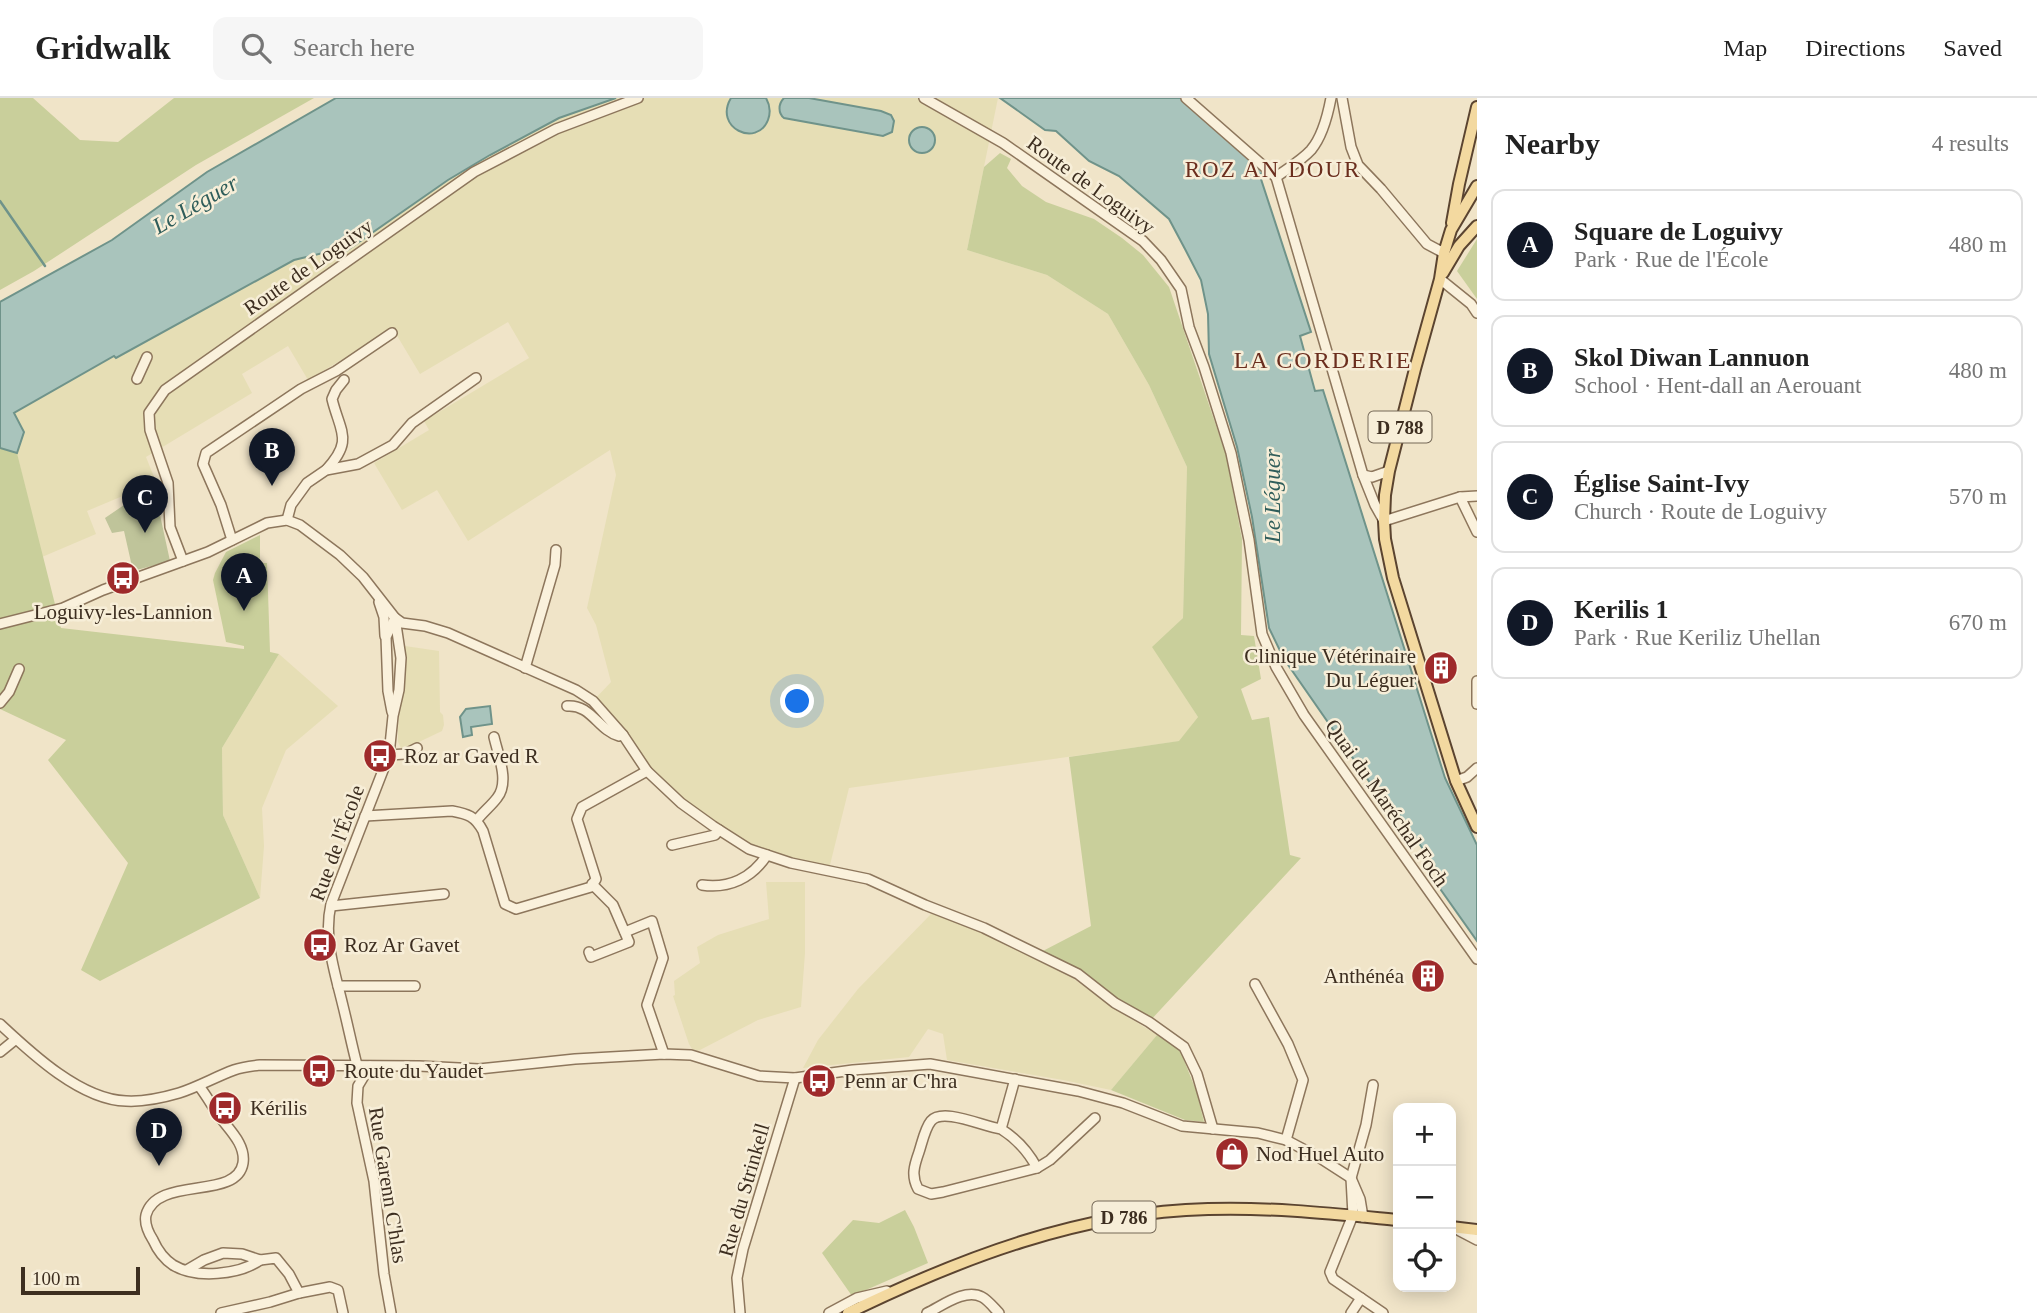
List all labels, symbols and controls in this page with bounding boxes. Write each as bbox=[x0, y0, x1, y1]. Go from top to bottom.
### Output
search box bbox=[213, 17, 703, 80]
icon: search bbox=[237, 29, 275, 67]
text: Gridwalk bbox=[35, 30, 171, 66]
text: Search here bbox=[293, 33, 415, 62]
text: Map bbox=[1723, 35, 1767, 61]
text: Directions bbox=[1805, 35, 1905, 61]
text: Saved bbox=[1943, 35, 2002, 61]
text: Nearby bbox=[1505, 127, 1600, 160]
street label: Route de Loguivy bbox=[1023, 131, 1160, 240]
text: 4 results bbox=[1932, 131, 2009, 156]
district label: ROZ AN DOUR bbox=[1185, 157, 1361, 182]
water label: Le Léguer bbox=[147, 170, 243, 239]
street label: Route de Loguivy bbox=[239, 213, 377, 320]
text: Square de Loguivy bbox=[1574, 217, 1783, 246]
text: A bbox=[1522, 232, 1538, 257]
text: 480 m bbox=[1949, 232, 2007, 257]
text: Park · Rue de l'École bbox=[1574, 247, 1768, 272]
text: Skol Diwan Lannuon bbox=[1574, 343, 1810, 372]
district label: LA CORDERIE bbox=[1234, 347, 1412, 373]
text: B bbox=[1522, 358, 1538, 383]
text: 480 m bbox=[1949, 358, 2007, 383]
text: School · Hent-dall an Aerouant bbox=[1574, 373, 1861, 398]
road number: D 788 bbox=[1368, 412, 1432, 442]
pin: B bbox=[249, 428, 295, 486]
water label: Le Léguer bbox=[1260, 448, 1285, 544]
text: Église Saint-Ivy bbox=[1574, 469, 1750, 498]
pin: C bbox=[122, 475, 168, 533]
text: C bbox=[1522, 484, 1538, 509]
text: 570 m bbox=[1949, 484, 2007, 509]
text: Church · Route de Loguivy bbox=[1574, 499, 1827, 524]
pin: A bbox=[221, 553, 267, 611]
bus stop icon: Loguivy-les-Lannion bbox=[104, 559, 142, 597]
text: Kerilis 1 bbox=[1574, 595, 1669, 624]
place label: Loguivy-les-Lannion bbox=[34, 600, 213, 624]
text: D bbox=[1522, 610, 1538, 635]
text: 670 m bbox=[1949, 610, 2007, 635]
text: Park · Rue Keriliz Uhellan bbox=[1574, 625, 1821, 650]
place label: Clinique Vétérinaire Du Léguer bbox=[1244, 644, 1416, 692]
building icon: Clinique Vétérinaire Du Léguer bbox=[1422, 649, 1460, 687]
your location bbox=[780, 684, 814, 718]
street label: Quai du Maréchal Foch bbox=[1320, 715, 1454, 892]
bus stop icon: Roz ar Gaved R bbox=[361, 737, 399, 775]
place label: Roz ar Gaved R bbox=[404, 744, 539, 768]
street label: Rue de l'École bbox=[305, 782, 369, 904]
bus stop icon: Roz Ar Gavet bbox=[301, 926, 339, 964]
place label: Roz Ar Gavet bbox=[344, 933, 460, 957]
building icon: Anthénéa bbox=[1409, 957, 1447, 995]
place label: Anthénéa bbox=[1324, 964, 1405, 988]
bus stop icon: Route du Yaudet bbox=[300, 1052, 338, 1090]
place label: Route du Yaudet bbox=[344, 1059, 484, 1083]
bus stop icon: Penn ar C'hra bbox=[800, 1062, 838, 1100]
place label: Penn ar C'hra bbox=[844, 1069, 958, 1093]
bus stop icon: Kérilis bbox=[206, 1089, 244, 1127]
place label: Kérilis bbox=[250, 1096, 307, 1120]
map controls bbox=[1393, 1103, 1456, 1292]
button: + bbox=[1393, 1103, 1456, 1166]
street label: Rue Garenn C'hlas bbox=[364, 1105, 412, 1265]
pin: D bbox=[136, 1108, 182, 1166]
street label: Rue du Strinkell bbox=[713, 1120, 775, 1259]
shop icon: Nod Huel Auto bbox=[1213, 1135, 1251, 1173]
place label: Nod Huel Auto bbox=[1256, 1142, 1384, 1166]
button: − bbox=[1393, 1166, 1456, 1229]
road number: D 786 bbox=[1092, 1202, 1156, 1232]
button: locate bbox=[1393, 1229, 1456, 1292]
scale bar bbox=[21, 1264, 140, 1296]
text: 100 m bbox=[32, 1268, 80, 1289]

